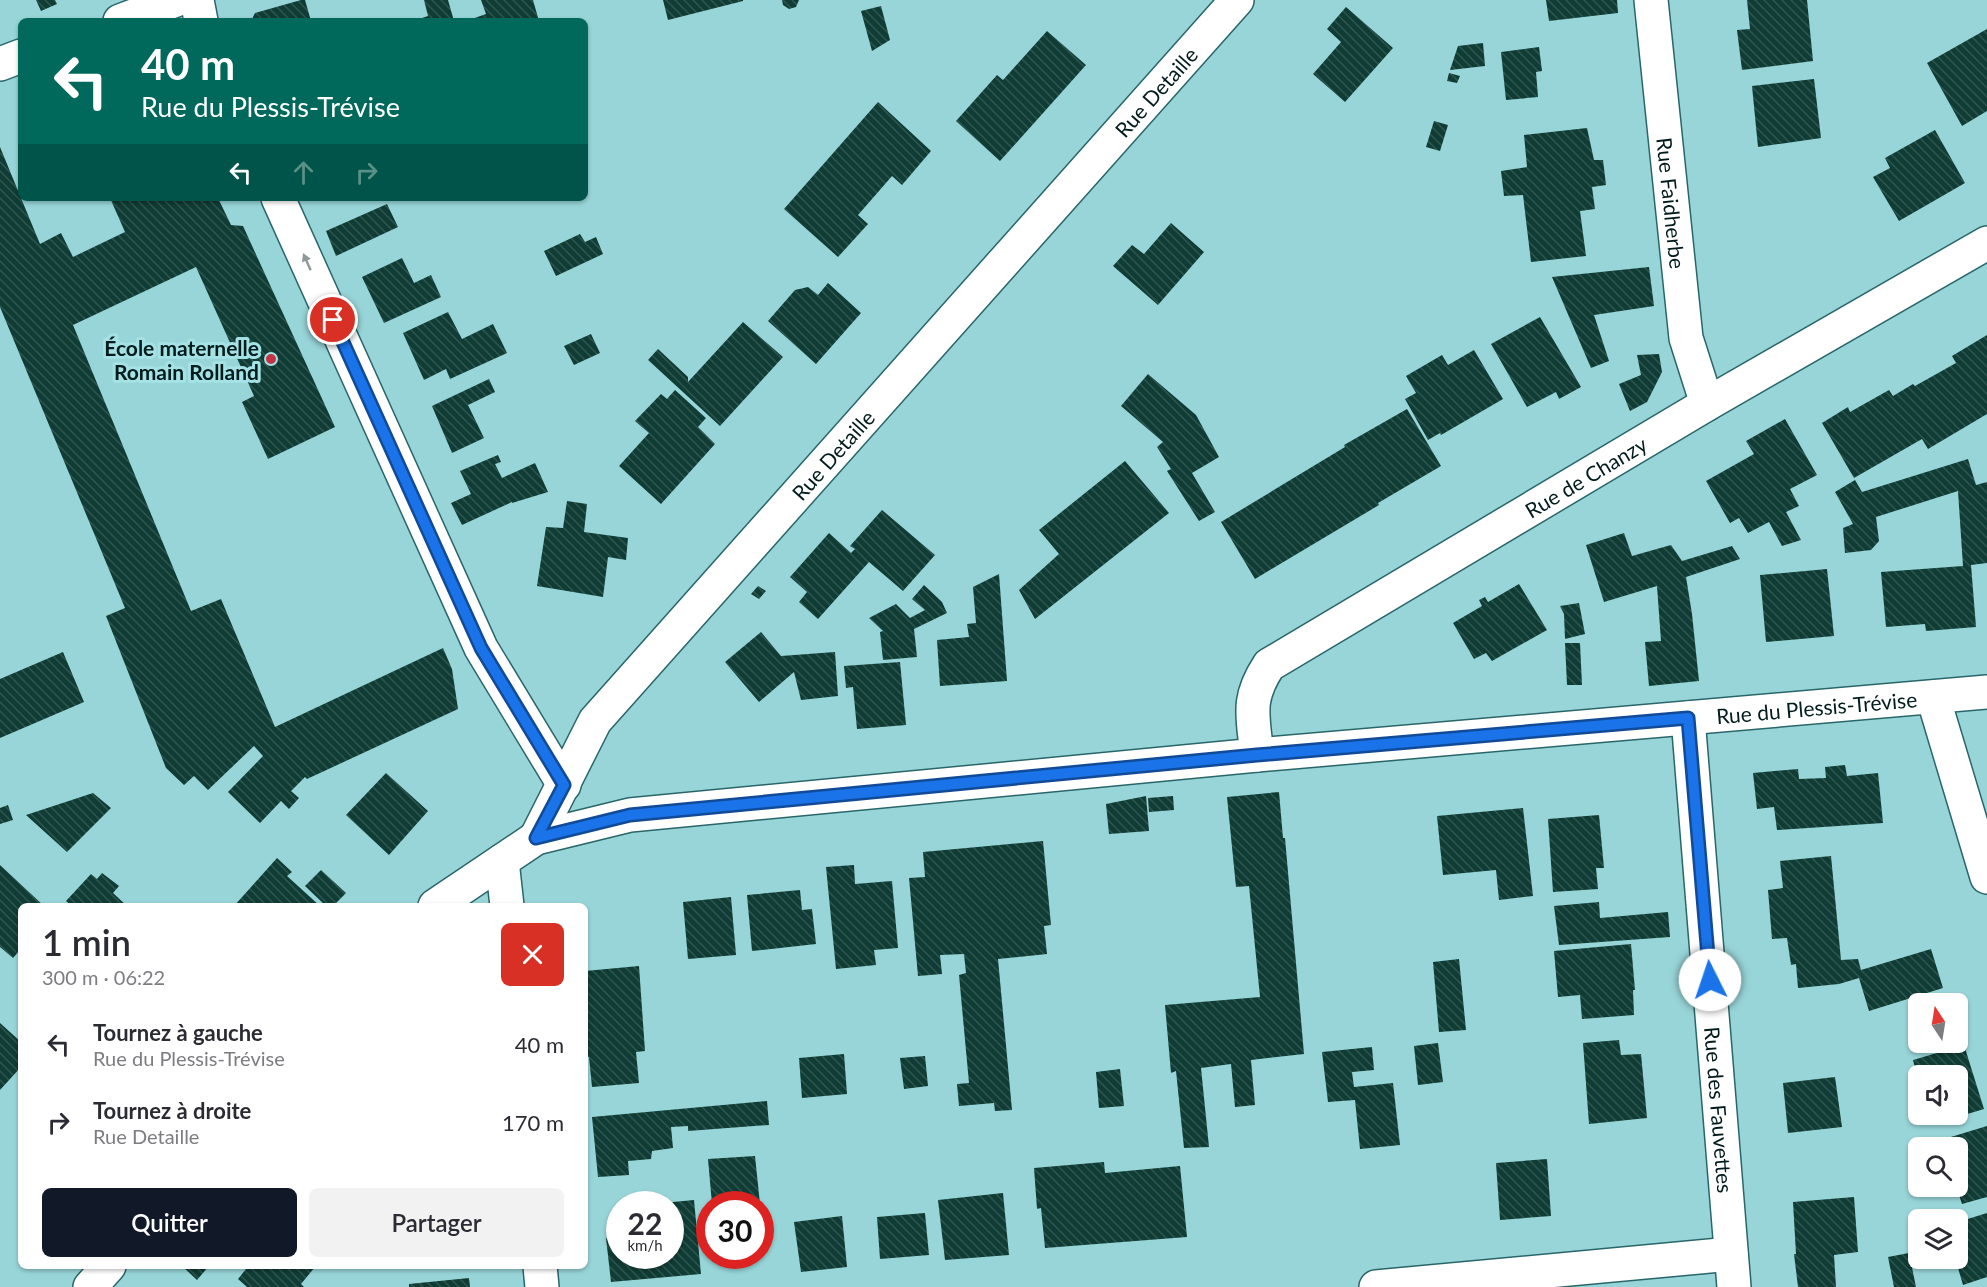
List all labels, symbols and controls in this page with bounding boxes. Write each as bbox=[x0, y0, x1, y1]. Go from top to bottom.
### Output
text: 40 m bbox=[141, 39, 235, 89]
street label: Rue Detaille bbox=[1109, 41, 1202, 142]
icon: left bbox=[42, 42, 120, 120]
text: Rue du Plessis-Trévise bbox=[141, 90, 400, 123]
street label: Rue Faidherbe bbox=[1653, 136, 1691, 270]
icon: left bbox=[224, 156, 257, 189]
icon: ahead bbox=[287, 156, 320, 189]
icon: right bbox=[350, 156, 383, 189]
one-way arrow bbox=[302, 253, 311, 271]
pin bbox=[307, 294, 358, 345]
icon: arrive bbox=[316, 303, 349, 336]
place label: École maternelle Romain Rolland bbox=[104, 335, 259, 384]
marker: École maternelle Romain Rolland bbox=[264, 352, 278, 366]
street label: Rue Detaille bbox=[786, 404, 879, 504]
street label: Rue de Chanzy bbox=[1520, 430, 1651, 522]
street label: Rue du Plessis-Trévise bbox=[1715, 686, 1918, 728]
text: 1 min bbox=[42, 920, 131, 964]
button: close bbox=[501, 923, 564, 986]
position arrow bbox=[1678, 948, 1742, 1012]
text: 300 m · 06:22 bbox=[42, 965, 165, 989]
north arrow bbox=[1908, 993, 1968, 1053]
map controls bbox=[1908, 993, 1968, 1269]
text: Tournez à gauche bbox=[93, 1019, 263, 1046]
street label: Rue des Fauvettes bbox=[1700, 1026, 1739, 1194]
icon: left bbox=[42, 1028, 75, 1061]
text: 40 m bbox=[515, 1031, 564, 1058]
text: Rue du Plessis-Trévise bbox=[93, 1046, 285, 1070]
button: sound bbox=[1908, 1065, 1968, 1125]
text: Tournez à droite bbox=[93, 1097, 251, 1124]
icon: right bbox=[42, 1106, 75, 1139]
text: 170 m bbox=[502, 1109, 564, 1136]
text: Rue Detaille bbox=[93, 1124, 199, 1148]
button: search bbox=[1908, 1137, 1968, 1197]
button: Quitter bbox=[42, 1188, 297, 1257]
button: Partager bbox=[309, 1188, 564, 1257]
speed limit sign: 30 bbox=[696, 1191, 774, 1269]
text: 22 bbox=[628, 1205, 662, 1241]
button: layers bbox=[1908, 1209, 1968, 1269]
text: km/h bbox=[627, 1236, 663, 1254]

